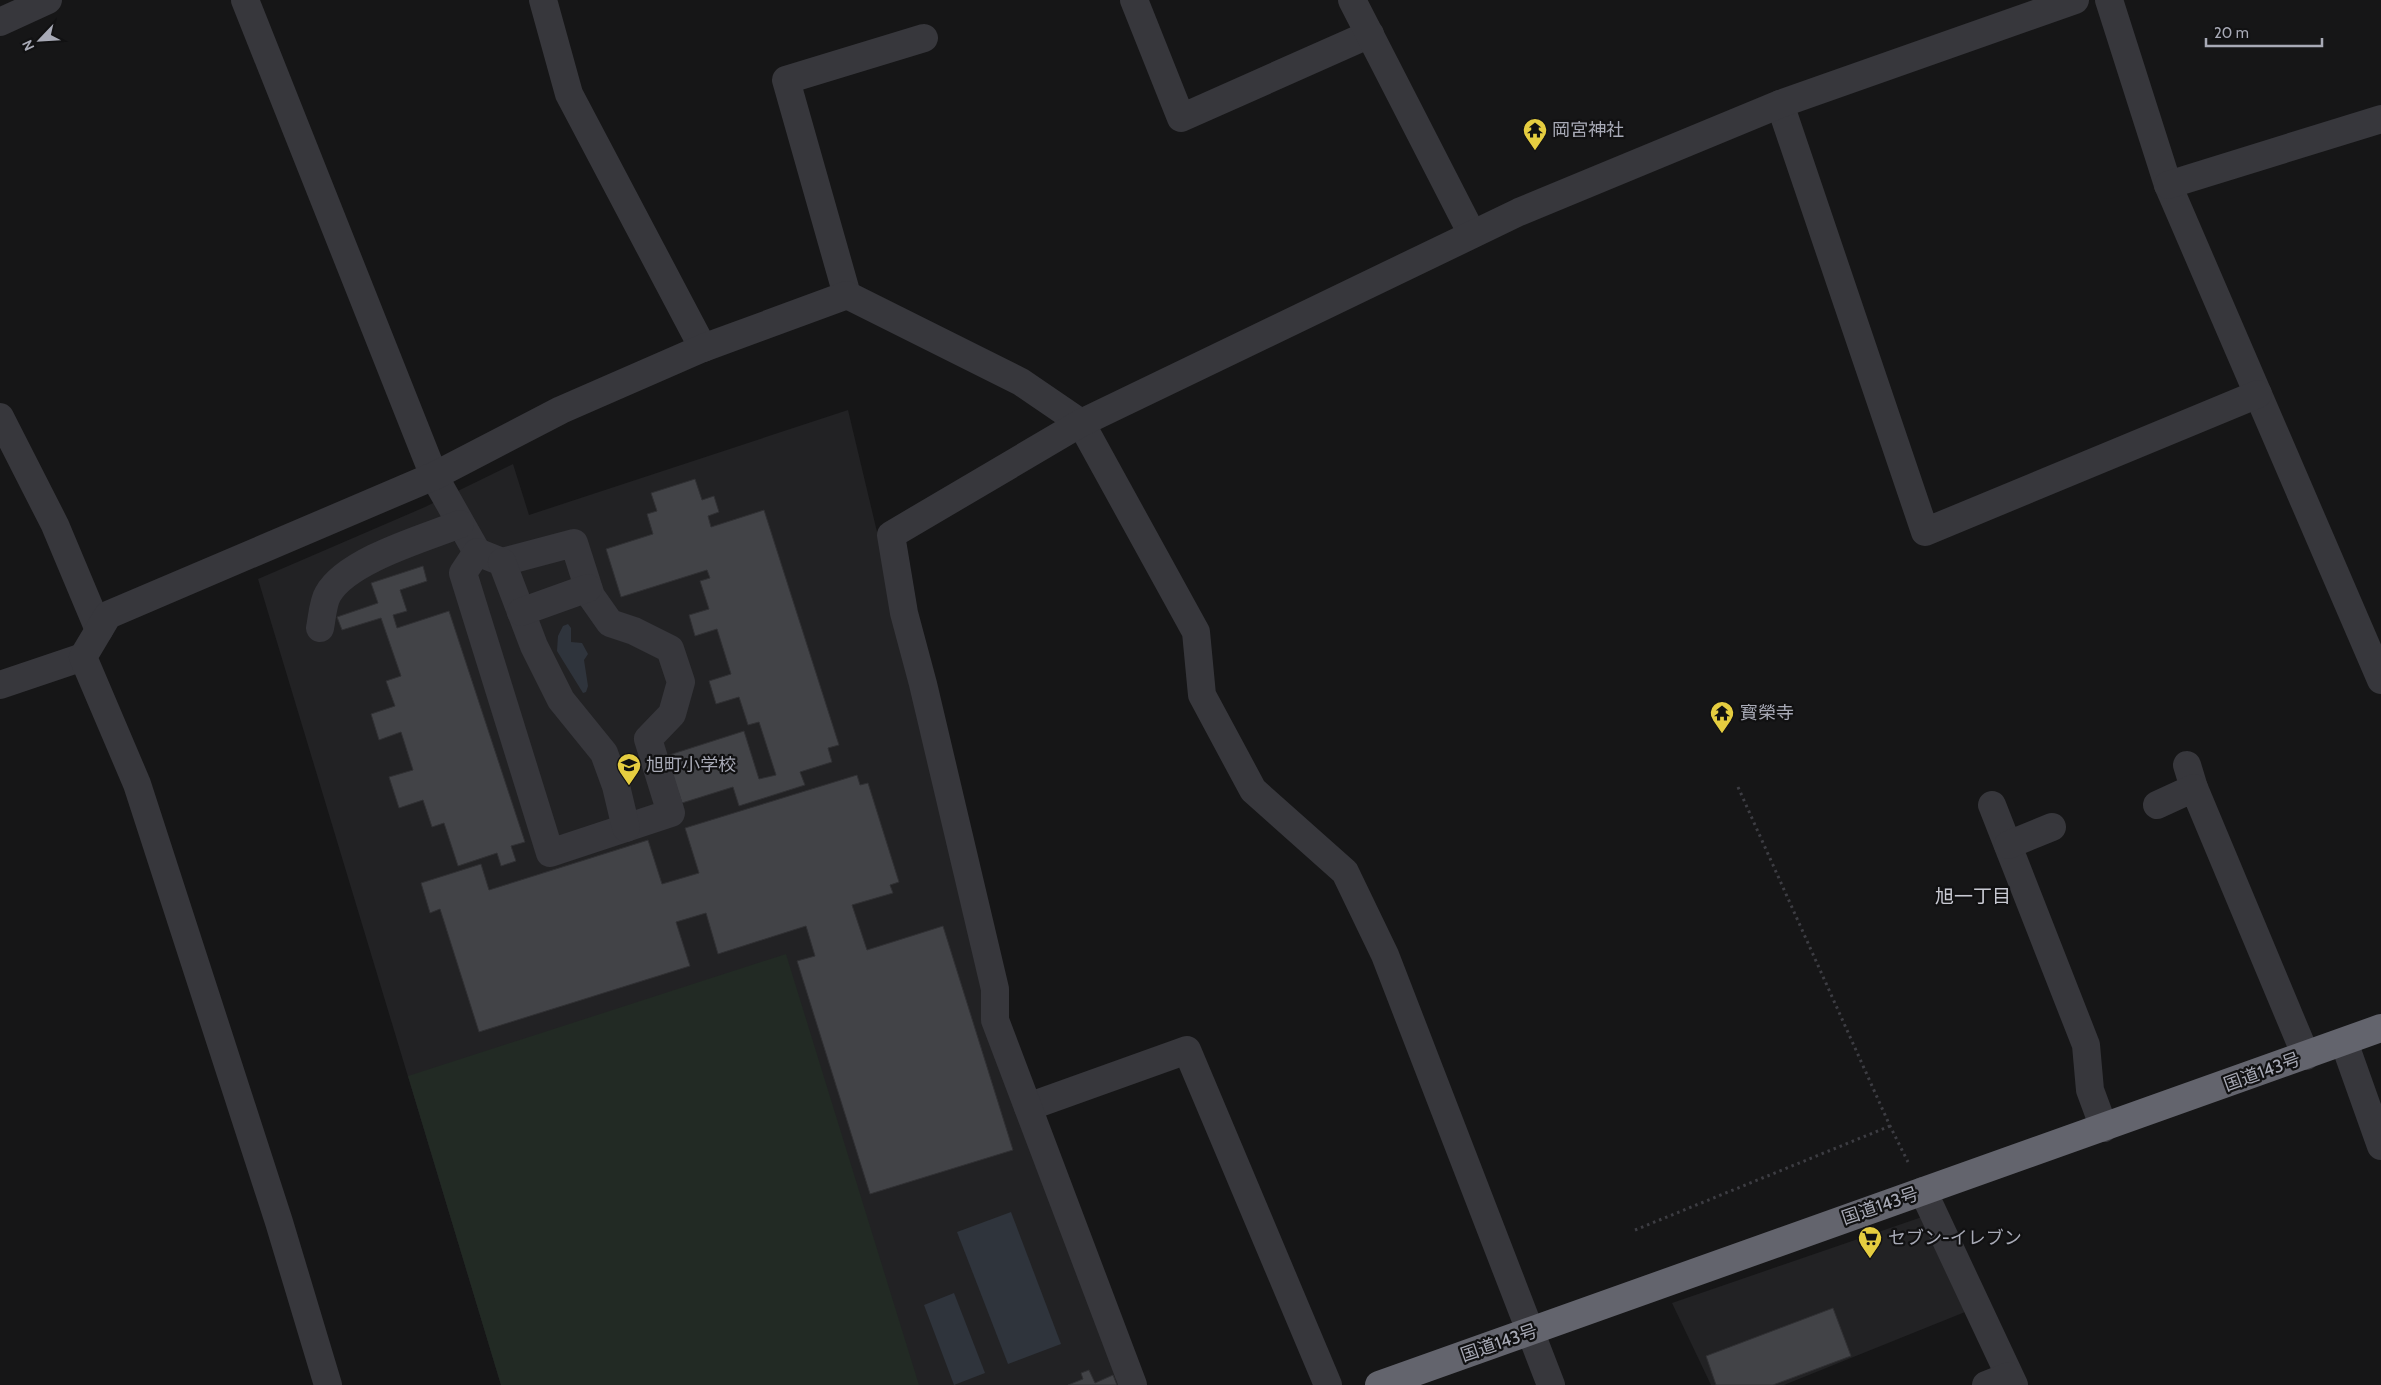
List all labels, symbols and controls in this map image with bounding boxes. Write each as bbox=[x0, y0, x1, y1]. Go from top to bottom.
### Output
north arrow bbox=[15, 15, 65, 65]
scale bar bbox=[2206, 15, 2322, 47]
text: 20 m bbox=[2214, 24, 2249, 42]
text: N bbox=[18, 37, 38, 54]
temple icon: 岡宮神社 bbox=[1522, 117, 1548, 151]
place label: 岡宮神社 bbox=[1552, 119, 1624, 141]
temple icon: 寳榮寺 bbox=[1709, 700, 1735, 734]
place label: 寳榮寺 bbox=[1740, 702, 1794, 724]
school or university icon: 旭町小学校 bbox=[616, 752, 642, 786]
place label: 旭町小学校 bbox=[646, 754, 736, 776]
district label: 旭一丁目 bbox=[1935, 885, 2011, 908]
street label: 国道143号 bbox=[2221, 1048, 2303, 1096]
street label: 国道143号 bbox=[1839, 1183, 1921, 1229]
supermarket icon: セブン-イレブン bbox=[1857, 1225, 1883, 1259]
place label: セブン-イレブン bbox=[1888, 1227, 2022, 1249]
street label: 国道143号 bbox=[1458, 1320, 1540, 1366]

